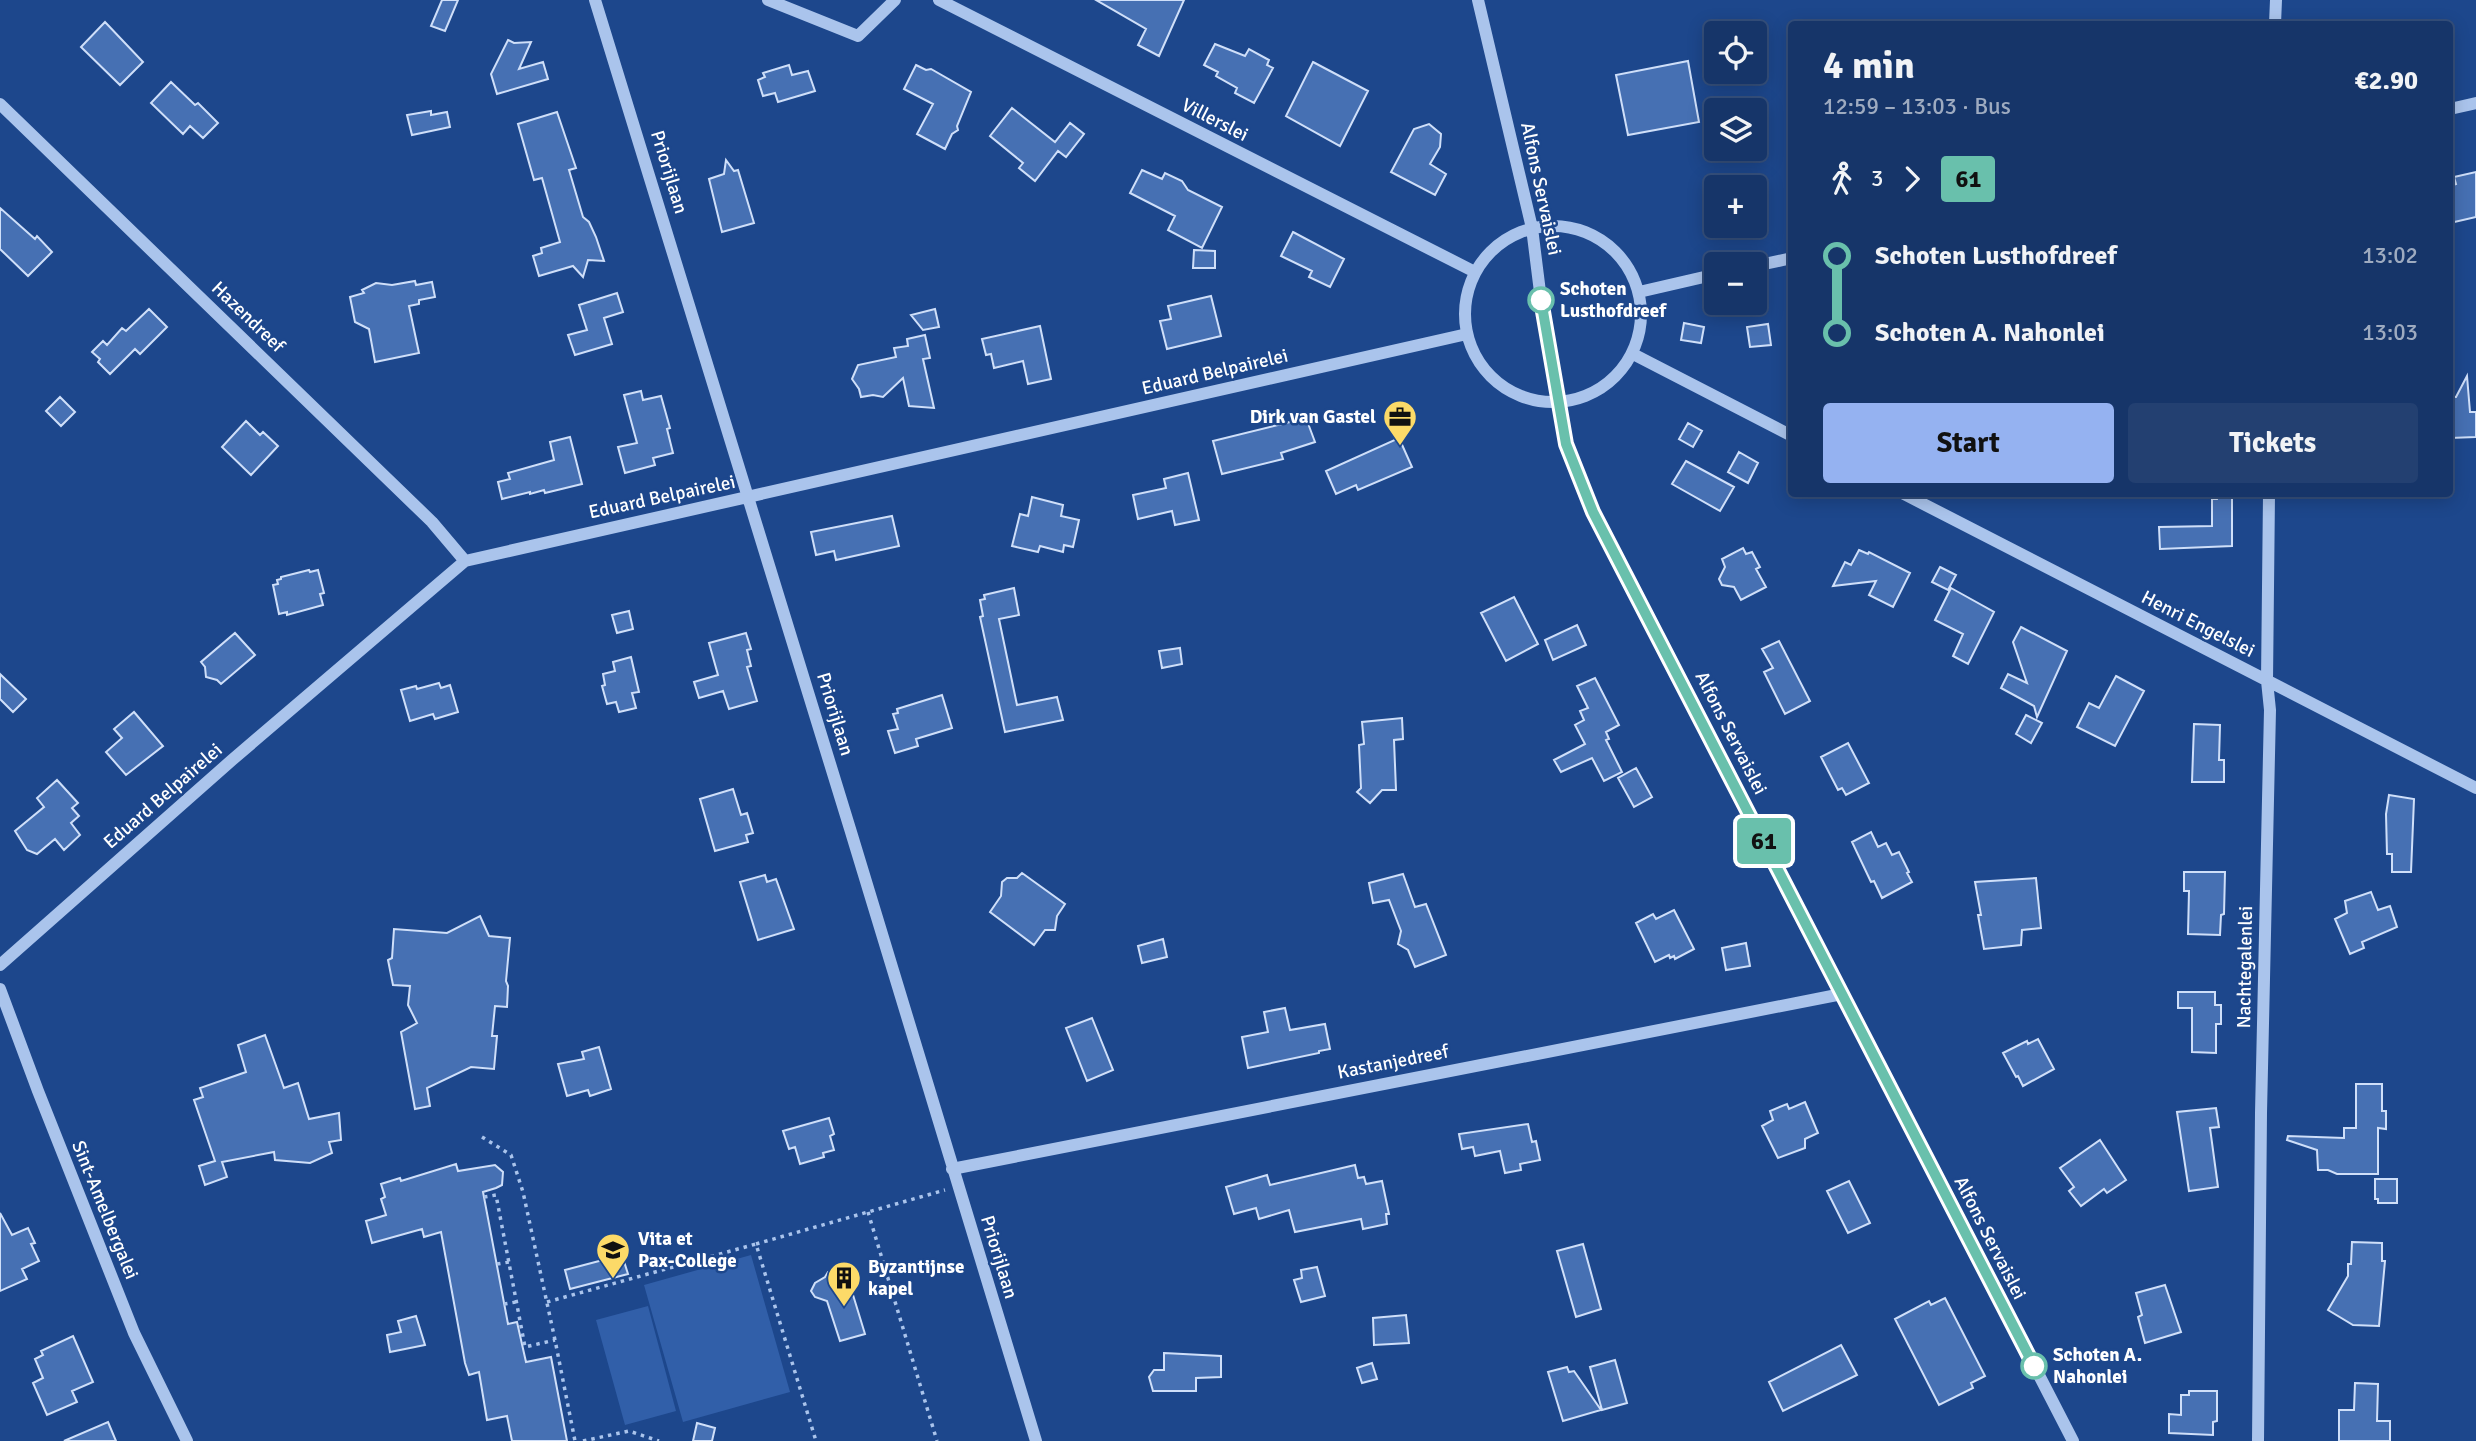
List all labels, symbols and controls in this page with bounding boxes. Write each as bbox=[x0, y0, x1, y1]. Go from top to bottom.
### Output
map controls bbox=[1704, 21, 1767, 315]
button: locate bbox=[1704, 21, 1767, 84]
text: 4 min bbox=[1823, 42, 1915, 89]
text: €2.90 bbox=[2354, 65, 2418, 97]
text: 12:59 – 13:03 · Bus bbox=[1823, 92, 2011, 121]
street label: Villerslei bbox=[1178, 93, 1252, 147]
button: layers bbox=[1704, 98, 1767, 161]
street label: Alfons Servaislei bbox=[1515, 120, 1567, 258]
street label: Priorijlaan bbox=[645, 127, 693, 217]
icon: walk bbox=[1823, 160, 1861, 198]
icon: forward bbox=[1893, 160, 1931, 198]
text: 3 bbox=[1871, 164, 1883, 193]
text: 61 bbox=[1955, 164, 1981, 194]
button: + bbox=[1704, 175, 1767, 238]
text: Schoten Lusthofdreef bbox=[1875, 240, 2117, 272]
text: 13:02 bbox=[2362, 241, 2418, 270]
button: − bbox=[1704, 252, 1767, 315]
street label: Hazendreef bbox=[206, 276, 291, 359]
place label: Schoten Lusthofdreef bbox=[1560, 277, 1667, 323]
marker: Schoten Lusthofdreef bbox=[1528, 287, 1554, 313]
text: Schoten A. Nahonlei bbox=[1875, 317, 2105, 349]
text: 13:03 bbox=[2362, 318, 2418, 347]
street label: Eduard Belpairelei bbox=[1140, 344, 1290, 400]
office icon: Dirk van Gastel bbox=[1381, 398, 1419, 447]
button: Start bbox=[1823, 403, 2114, 483]
button: Tickets bbox=[2128, 403, 2418, 483]
place label: Dirk van Gastel bbox=[1250, 405, 1376, 429]
street label: Eduard Belpairelei bbox=[586, 470, 738, 524]
street label: Henri Engelslei bbox=[2137, 585, 2259, 663]
street label: Alfons Servaislei bbox=[1690, 667, 1772, 799]
street label: Priorijlaan bbox=[811, 669, 859, 759]
street label: Eduard Belpairelei bbox=[99, 738, 227, 854]
line badge: 61 bbox=[1732, 818, 1796, 864]
text: 61 bbox=[1751, 826, 1777, 856]
street label: Nachtegalenlei bbox=[2232, 905, 2258, 1029]
street label: Kastanjedreef bbox=[1335, 1039, 1452, 1085]
street label: Sint-Amelbergalei bbox=[66, 1137, 144, 1283]
street label: Alfons Servaislei bbox=[1949, 1172, 2031, 1304]
street label: Priorijlaan bbox=[975, 1212, 1023, 1302]
place label: Vita et Pax-College bbox=[638, 1227, 737, 1273]
school or university icon: Vita et Pax-College bbox=[594, 1231, 632, 1280]
place label: Byzantijnse kapel bbox=[868, 1255, 964, 1301]
building icon: Byzantijnse kapel bbox=[825, 1259, 863, 1308]
place label: Schoten A. Nahonlei bbox=[2053, 1343, 2142, 1389]
marker: Schoten A. Nahonlei bbox=[2021, 1353, 2047, 1379]

